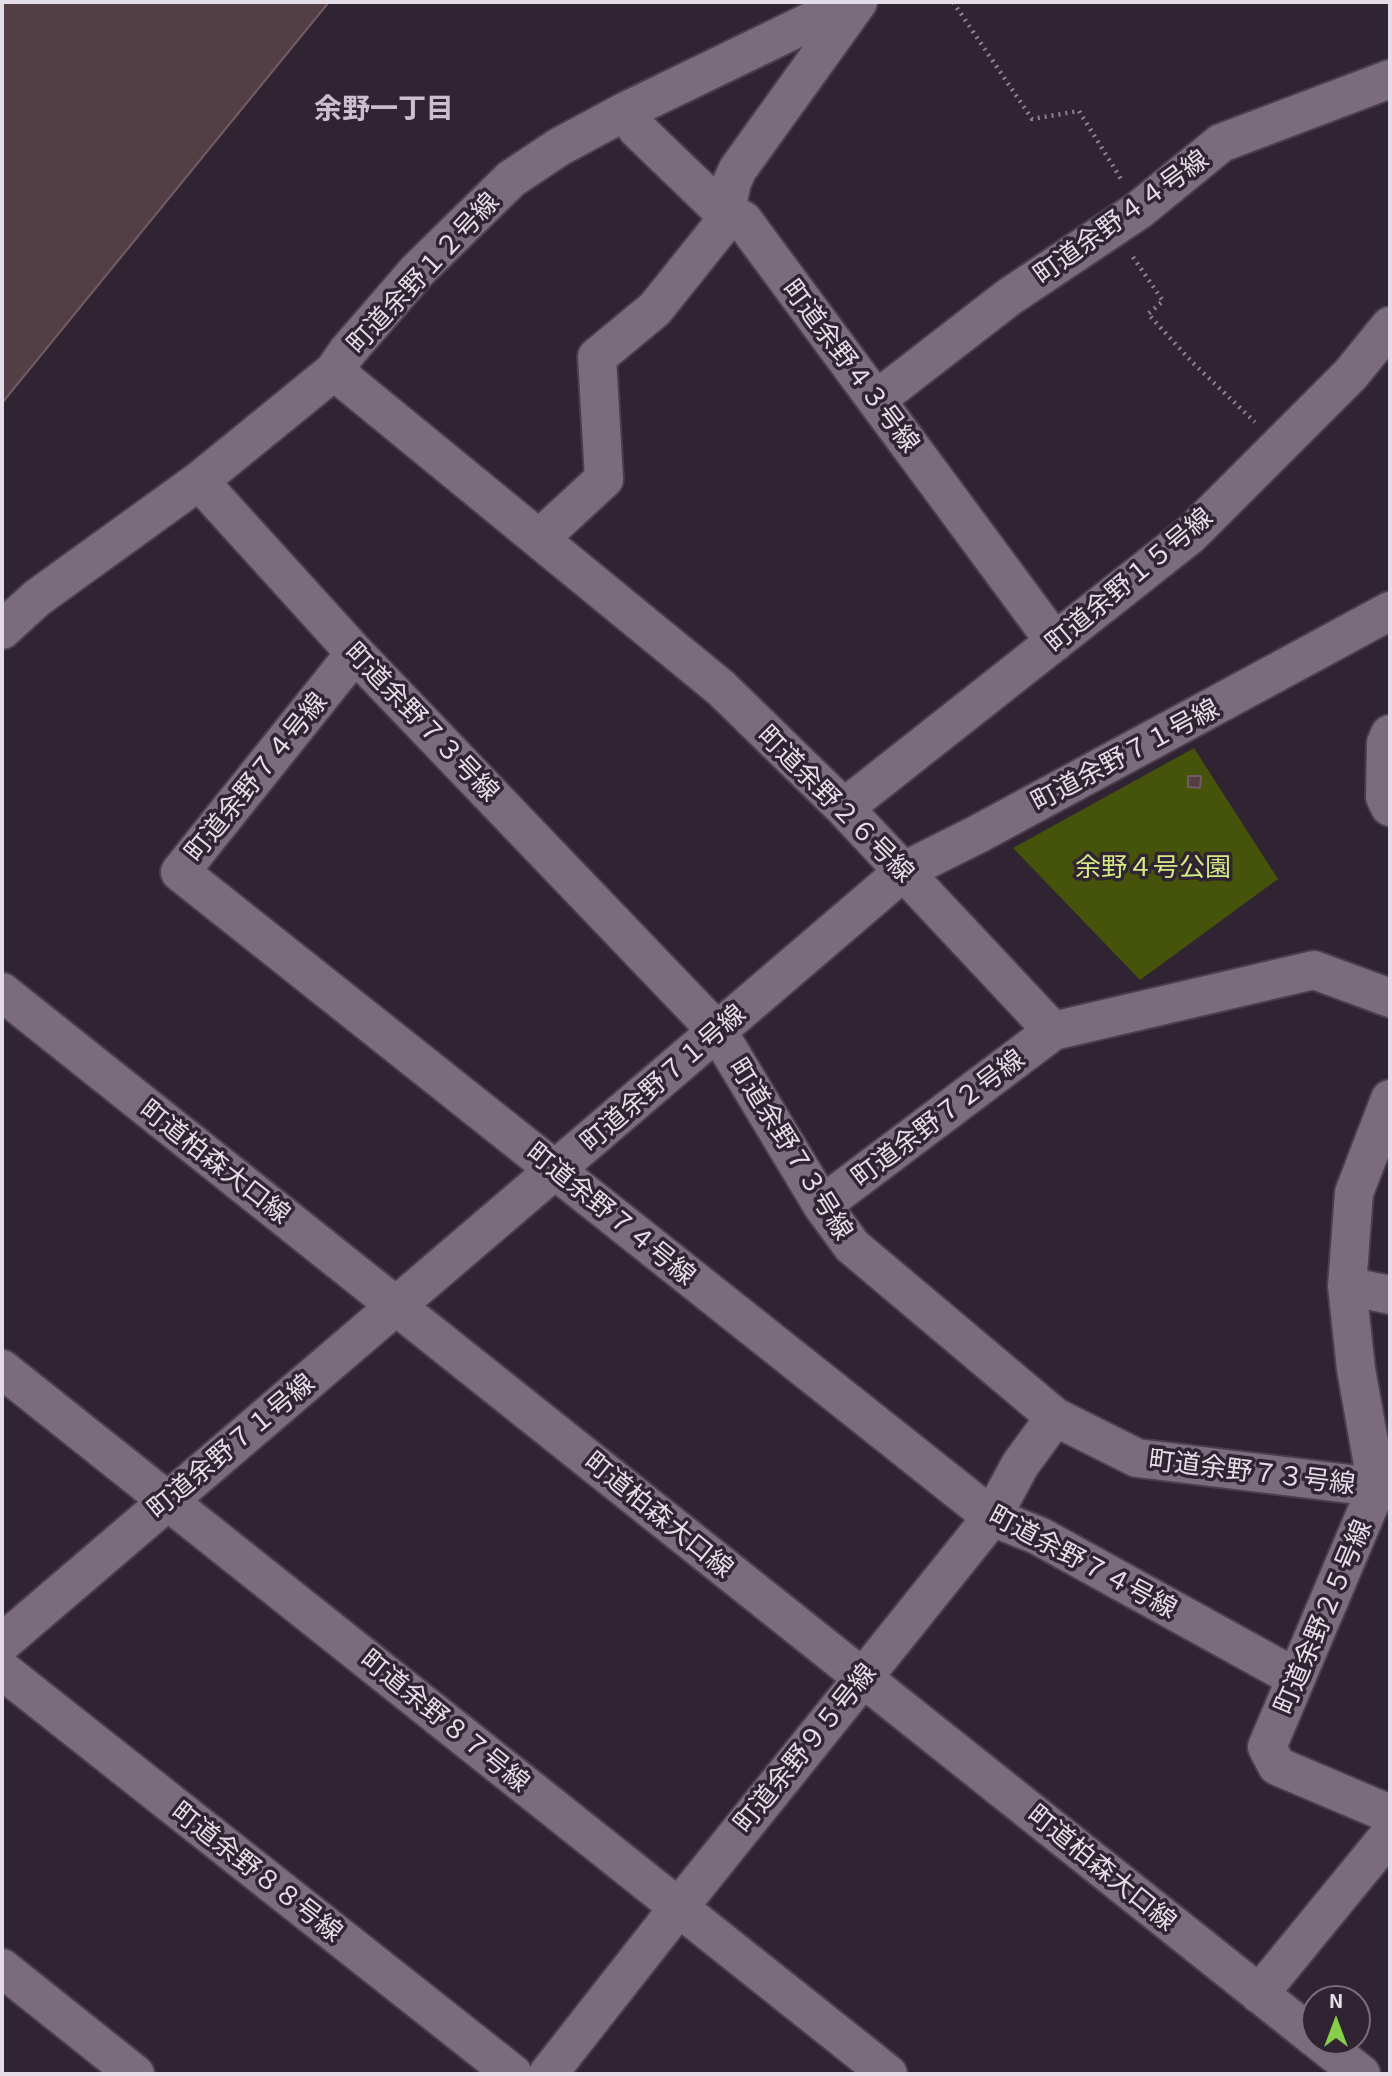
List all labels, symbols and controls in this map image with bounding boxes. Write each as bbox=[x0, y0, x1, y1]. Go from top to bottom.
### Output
district label: 余野一丁目 bbox=[314, 92, 454, 126]
street label: 町道余野４４号線 bbox=[1028, 143, 1214, 291]
street label: 町道余野１２号線 bbox=[341, 186, 505, 360]
street label: 町道余野４３号線 bbox=[776, 274, 926, 458]
street label: 町道余野１５号線 bbox=[1039, 501, 1219, 659]
street label: 町道余野７３号線 bbox=[339, 636, 505, 808]
street label: 町道余野７４号線 bbox=[178, 686, 334, 868]
street label: 町道余野７１号線 bbox=[1026, 692, 1224, 818]
street label: 町道余野２６号線 bbox=[751, 719, 921, 889]
park label: 余野４号公園 bbox=[1075, 851, 1231, 883]
street label: 町道余野７１号線 bbox=[574, 998, 752, 1158]
street label: 町道余野７２号線 bbox=[846, 1043, 1030, 1193]
street label: 町道余野７３号線 bbox=[723, 1053, 859, 1245]
street label: 町道柏森大口線 bbox=[134, 1094, 296, 1230]
street label: 町道余野７４号線 bbox=[520, 1136, 702, 1292]
street label: 町道余野７１号線 bbox=[141, 1367, 321, 1525]
street label: 町道余野７３号線 bbox=[1147, 1444, 1357, 1500]
street label: 町道柏森大口線 bbox=[578, 1446, 740, 1584]
street label: 町道余野７４号線 bbox=[984, 1499, 1182, 1625]
street label: 町道余野２５号線 bbox=[1268, 1515, 1378, 1719]
street label: 町道余野８７号線 bbox=[354, 1643, 536, 1799]
street label: 町道余野９５号線 bbox=[727, 1657, 883, 1839]
street label: 町道余野８８号線 bbox=[165, 1796, 349, 1948]
street label: 町道柏森大口線 bbox=[1021, 1799, 1183, 1937]
north arrow bbox=[1301, 1985, 1371, 2055]
text: N bbox=[1329, 1989, 1343, 2012]

